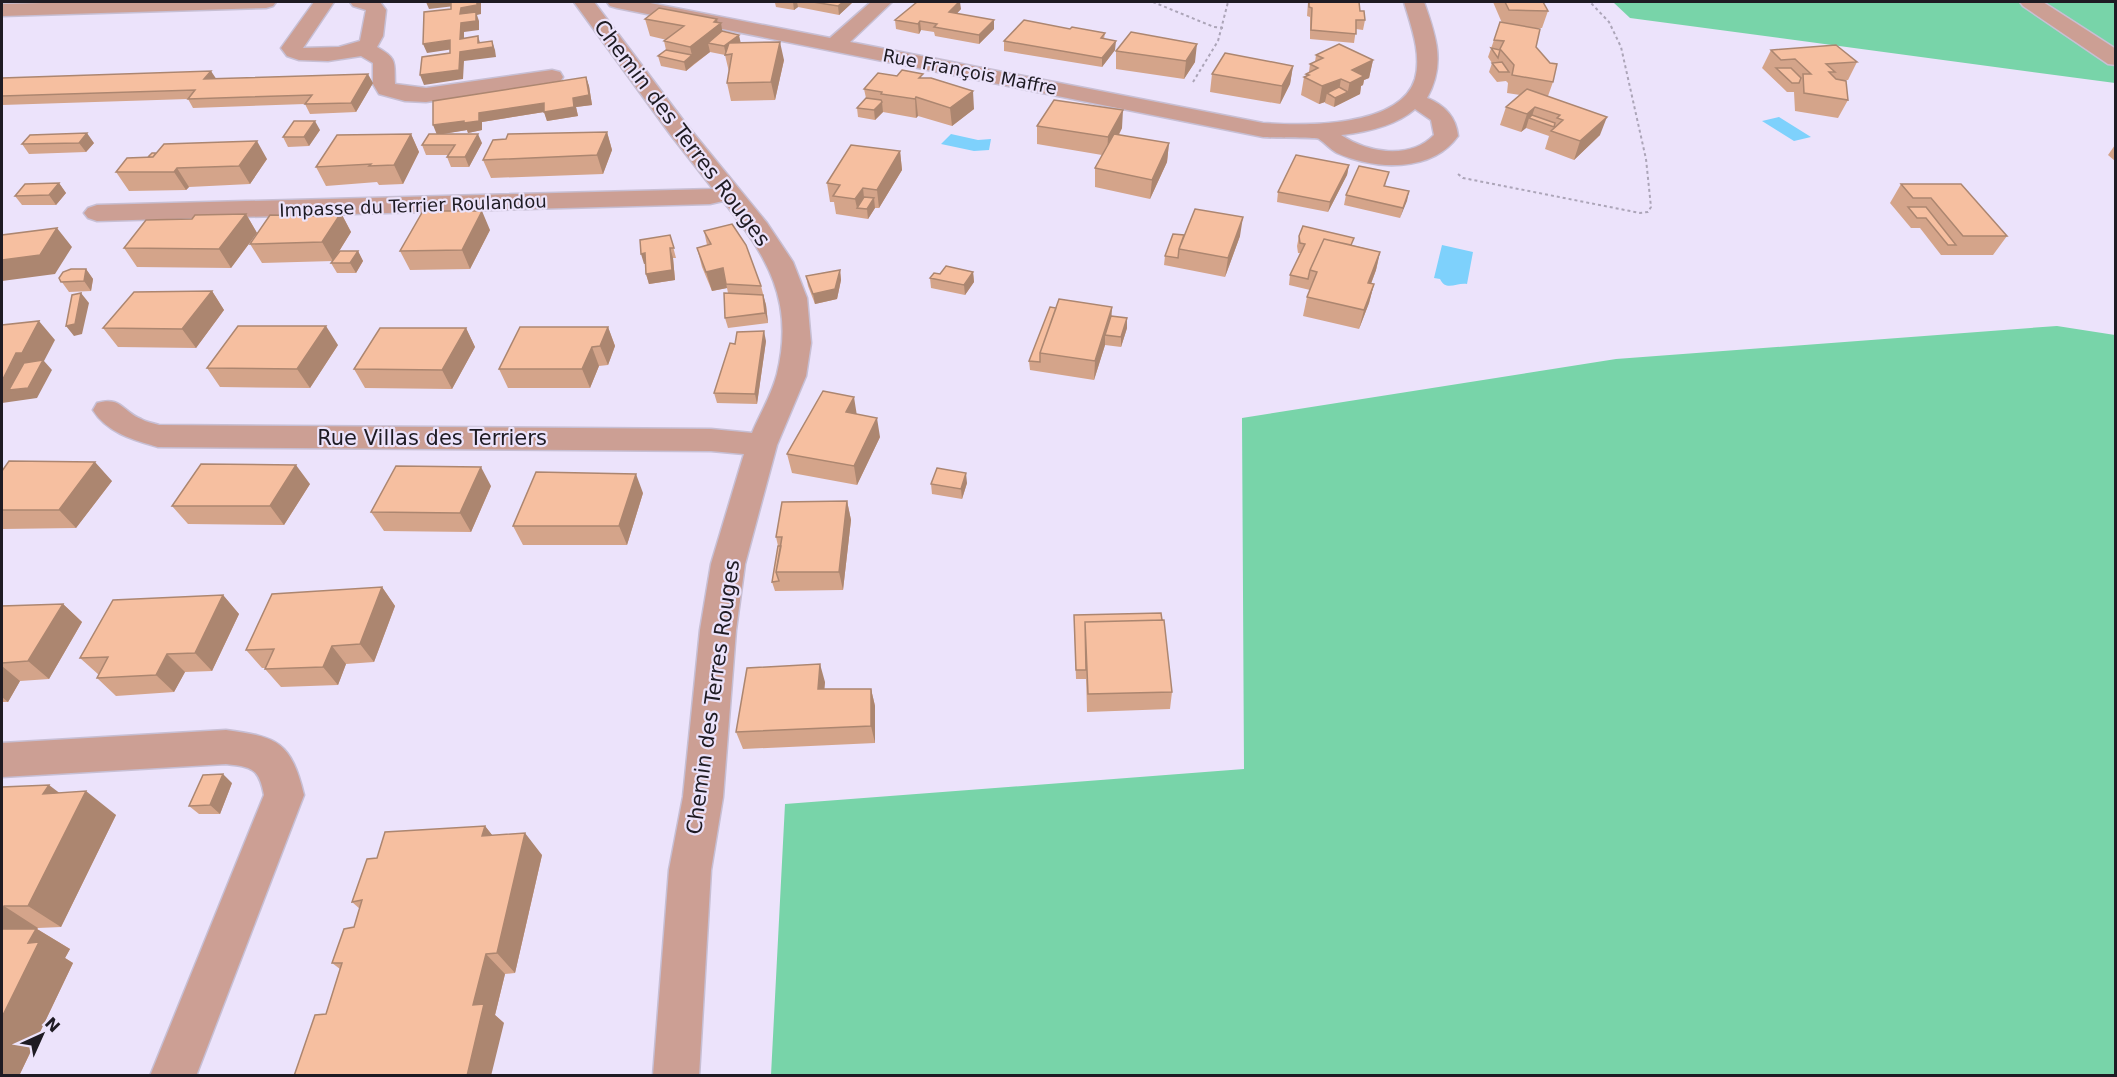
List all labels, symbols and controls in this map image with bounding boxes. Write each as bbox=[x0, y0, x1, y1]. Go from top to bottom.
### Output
street label: Chemin des Terres Rouges bbox=[589, 15, 775, 251]
street label: Rue François Maffre bbox=[881, 44, 1059, 99]
street label: Impasse du Terrier Roulandou bbox=[279, 190, 547, 221]
street label: Rue Villas des Terriers bbox=[317, 426, 547, 450]
street label: Chemin des Terres Rouges bbox=[682, 558, 744, 836]
north arrow bbox=[12, 1005, 72, 1065]
text: N bbox=[41, 1013, 64, 1036]

